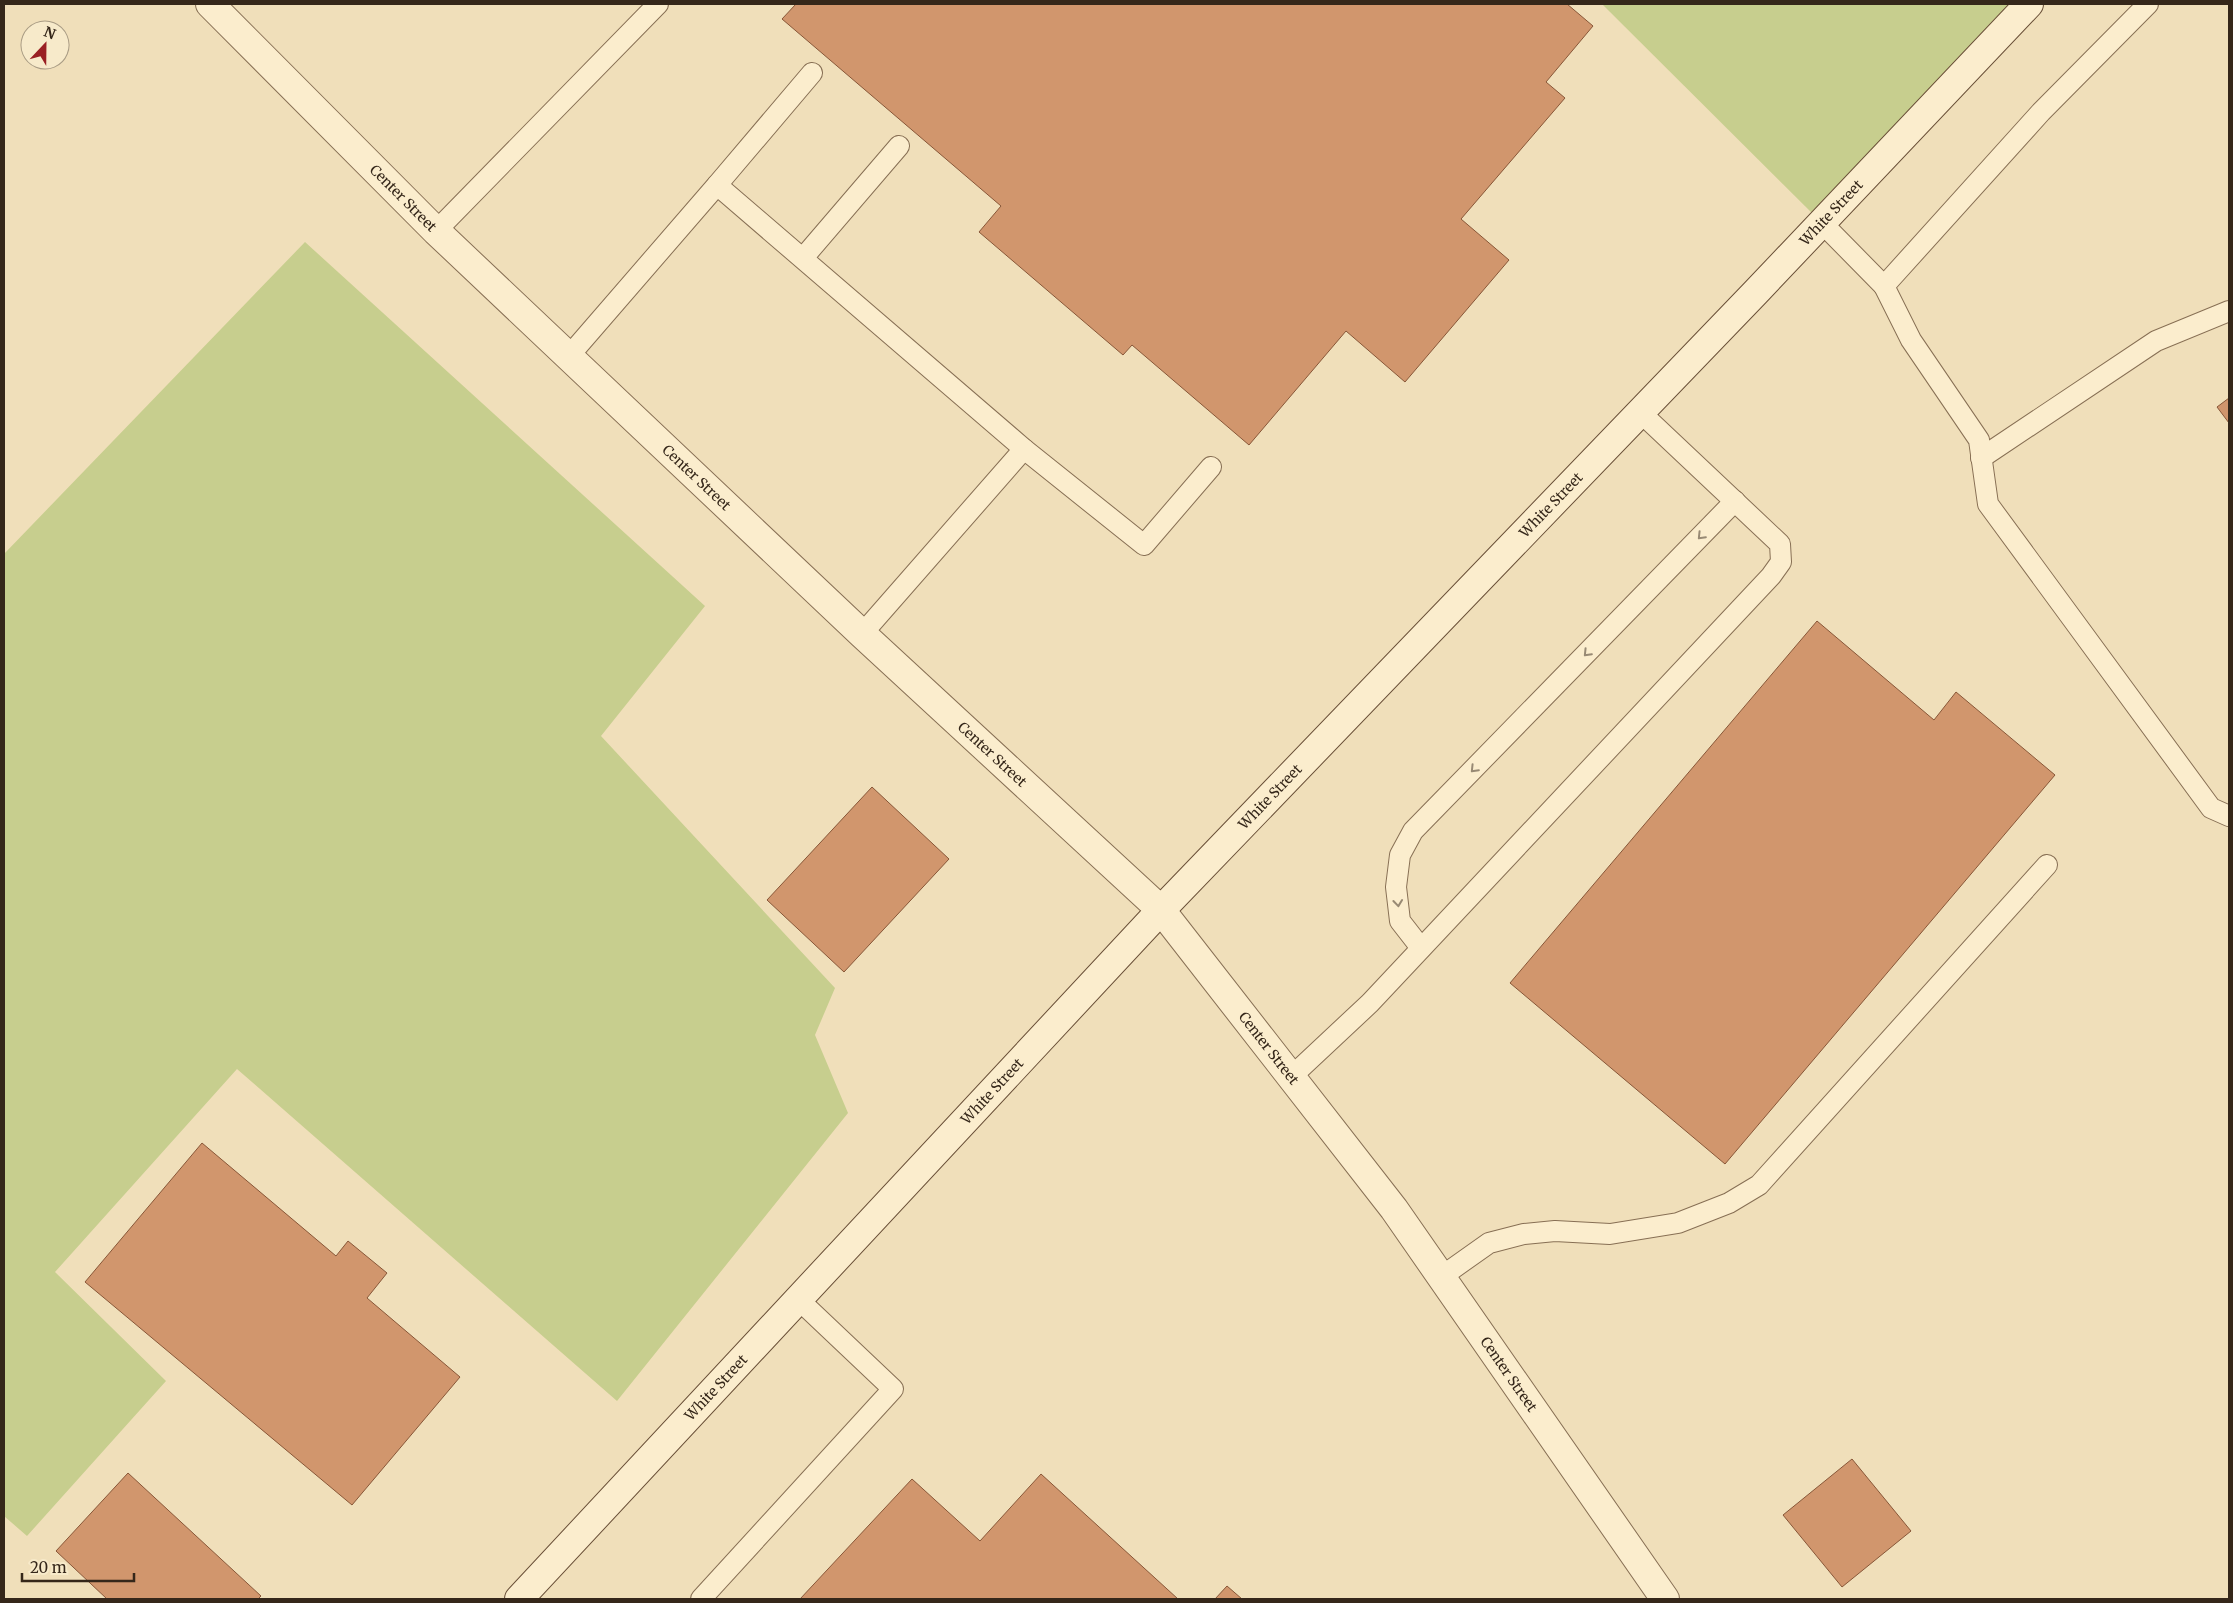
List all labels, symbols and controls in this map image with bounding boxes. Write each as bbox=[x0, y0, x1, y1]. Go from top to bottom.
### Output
north arrow bbox=[20, 20, 70, 70]
text: N bbox=[41, 23, 58, 43]
street label: Center Street bbox=[366, 161, 441, 236]
street label: White Street bbox=[1795, 176, 1867, 250]
street label: Center Street bbox=[659, 441, 735, 514]
street label: White Street bbox=[1515, 468, 1587, 542]
one-way arrow bbox=[1698, 531, 1707, 540]
one-way arrow bbox=[1584, 647, 1593, 656]
street label: Center Street bbox=[954, 718, 1031, 791]
street label: White Street bbox=[1234, 760, 1306, 834]
one-way arrow bbox=[1471, 763, 1480, 772]
one-way arrow bbox=[1392, 900, 1403, 908]
street label: Center Street bbox=[1235, 1008, 1303, 1089]
street label: White Street bbox=[956, 1054, 1028, 1129]
street label: Center Street bbox=[1476, 1333, 1542, 1416]
street label: White Street bbox=[680, 1350, 752, 1425]
scale bar bbox=[22, 1550, 135, 1582]
text: 20 m bbox=[30, 1558, 67, 1577]

